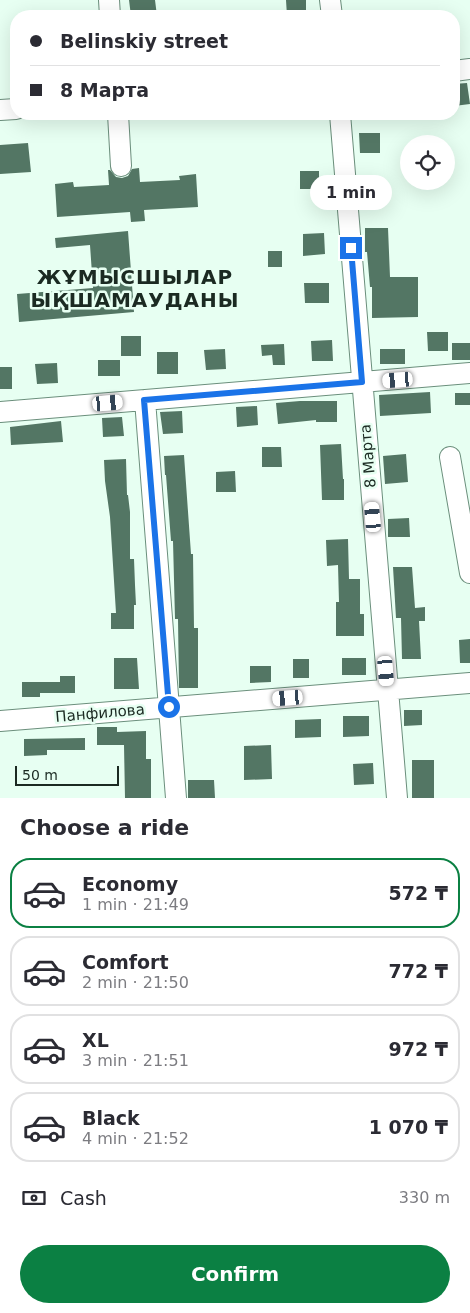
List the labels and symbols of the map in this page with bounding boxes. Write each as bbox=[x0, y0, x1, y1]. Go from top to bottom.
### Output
callout: 1 min bbox=[310, 176, 392, 210]
route end bbox=[340, 237, 362, 259]
district label: ЖҰМЫСШЫЛАР ЫҚШАМАУДАНЫ bbox=[31, 265, 239, 312]
car bbox=[382, 371, 413, 389]
car bbox=[92, 394, 123, 412]
street label: 8 Марта bbox=[356, 423, 380, 489]
car bbox=[364, 501, 381, 533]
car bbox=[377, 655, 394, 687]
car bbox=[272, 689, 303, 707]
route start bbox=[158, 696, 180, 718]
street label: Панфилова bbox=[55, 700, 145, 726]
scale bar bbox=[15, 763, 119, 786]

